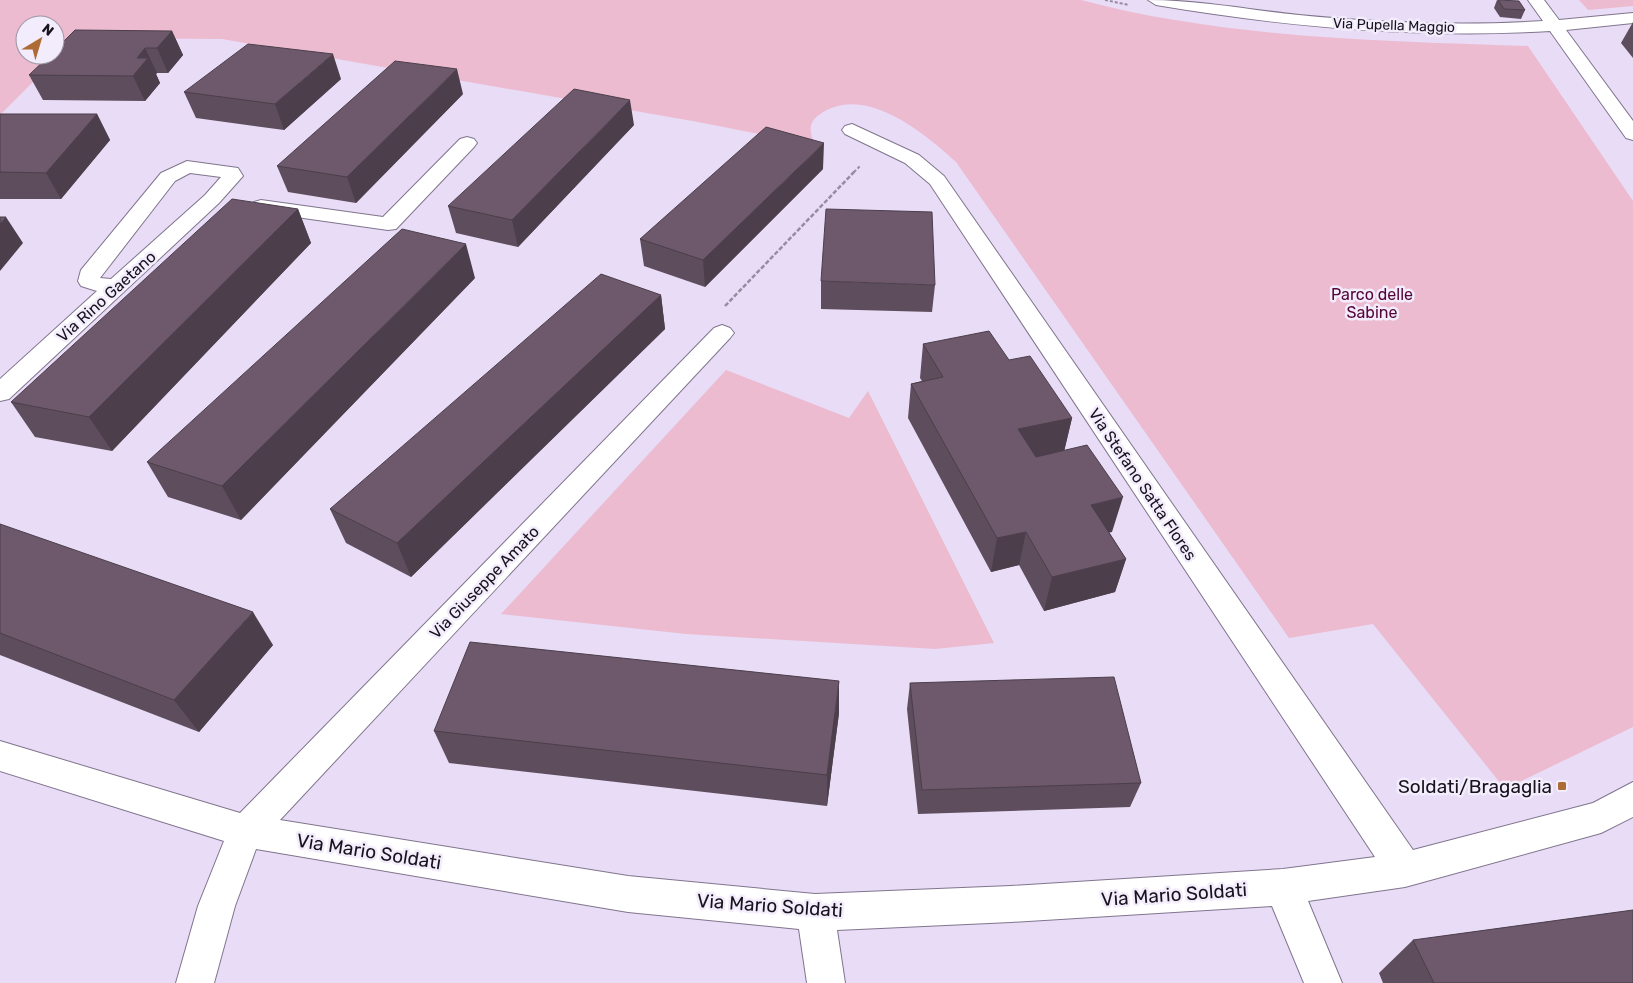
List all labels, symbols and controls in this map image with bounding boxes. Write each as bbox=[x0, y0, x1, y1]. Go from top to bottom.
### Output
north arrow bbox=[15, 15, 65, 65]
street label: Via Pupella Maggio bbox=[1333, 15, 1455, 36]
text: N bbox=[38, 20, 57, 40]
street label: Via Rino Gaetano bbox=[53, 247, 160, 346]
park label: Parco delle Sabine bbox=[1331, 285, 1413, 322]
street label: Via Stefano Satta Flores bbox=[1085, 405, 1201, 564]
street label: Via Giuseppe Amato bbox=[426, 522, 543, 643]
place label: Soldati/Bragaglia bbox=[1398, 775, 1552, 798]
marker: Soldati/Bragaglia bbox=[1556, 780, 1568, 792]
street label: Via Mario Soldati bbox=[295, 829, 443, 874]
street label: Via Mario Soldati bbox=[1100, 878, 1248, 911]
street label: Via Mario Soldati bbox=[696, 889, 844, 922]

